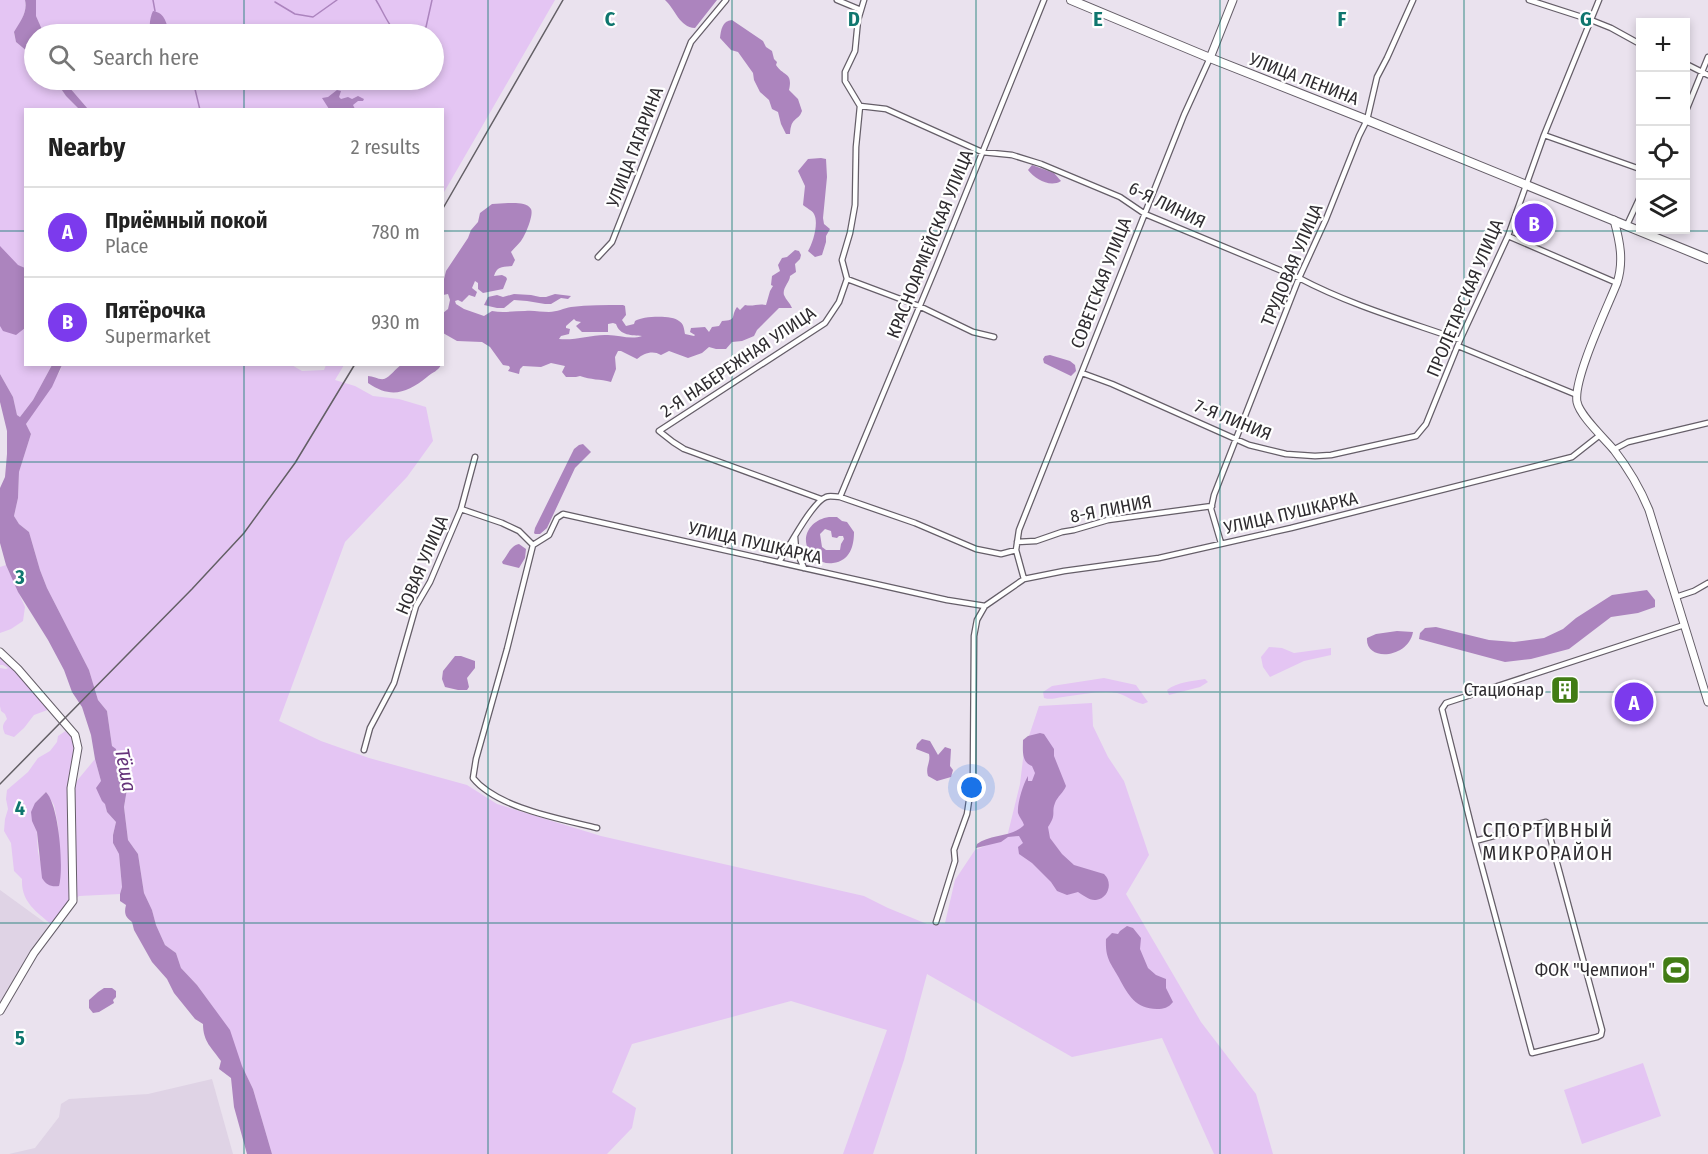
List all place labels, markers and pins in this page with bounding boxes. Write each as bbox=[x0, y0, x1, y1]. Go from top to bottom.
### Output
pin: B bbox=[1514, 200, 1553, 246]
building icon: Стационар bbox=[1549, 674, 1581, 706]
place label: Стационар bbox=[1464, 679, 1544, 701]
pin: A bbox=[1614, 680, 1654, 724]
sports icon: ФОК "Чемпион" bbox=[1660, 954, 1692, 986]
place label: ФОК "Чемпион" bbox=[1535, 959, 1655, 981]

